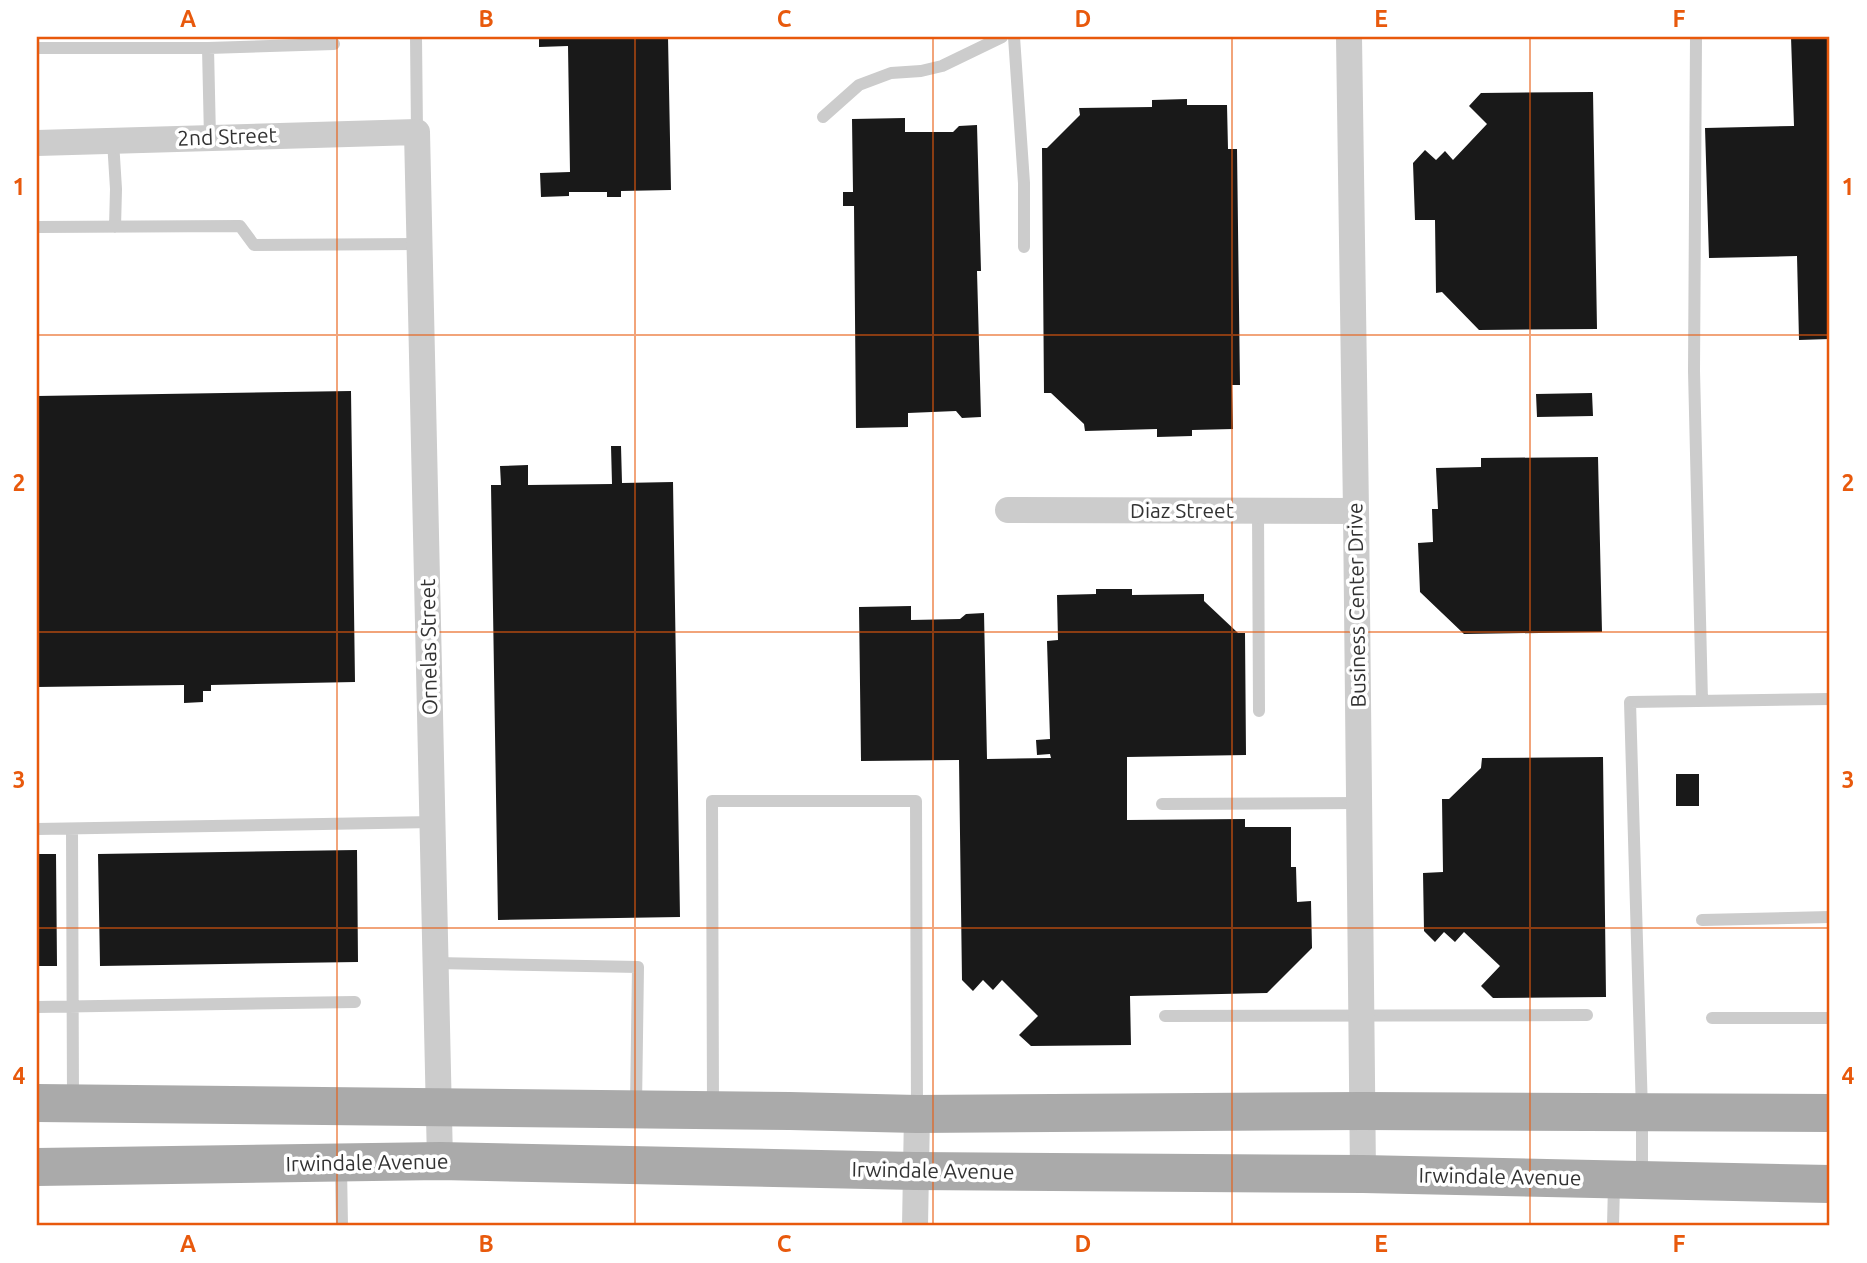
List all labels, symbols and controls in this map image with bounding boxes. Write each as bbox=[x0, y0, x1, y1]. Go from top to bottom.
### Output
text: A bbox=[180, 6, 196, 31]
text: B bbox=[478, 6, 494, 31]
text: C bbox=[777, 6, 792, 31]
text: D bbox=[1075, 6, 1091, 31]
text: E bbox=[1374, 6, 1388, 31]
text: F bbox=[1673, 6, 1686, 31]
street label: 2nd Street bbox=[177, 122, 277, 150]
text: 1 bbox=[13, 174, 25, 199]
text: 1 bbox=[1842, 174, 1854, 199]
text: 2 bbox=[13, 470, 25, 495]
text: 2 bbox=[1842, 470, 1854, 495]
street label: Diaz Street bbox=[1130, 498, 1234, 522]
street label: Business Center Drive bbox=[1342, 502, 1370, 708]
street label: Ornelas Street bbox=[415, 578, 441, 716]
text: 3 bbox=[13, 767, 25, 792]
text: 3 bbox=[1842, 767, 1854, 792]
text: 4 bbox=[13, 1063, 26, 1088]
text: 4 bbox=[1842, 1063, 1855, 1088]
street label: Irwindale Avenue bbox=[285, 1149, 449, 1175]
street label: Irwindale Avenue bbox=[851, 1157, 1015, 1183]
street label: Irwindale Avenue bbox=[1418, 1163, 1582, 1189]
text: A bbox=[180, 1231, 196, 1256]
text: B bbox=[478, 1231, 494, 1256]
text: C bbox=[777, 1231, 792, 1256]
text: D bbox=[1075, 1231, 1091, 1256]
text: E bbox=[1374, 1231, 1388, 1256]
text: F bbox=[1673, 1231, 1686, 1256]

